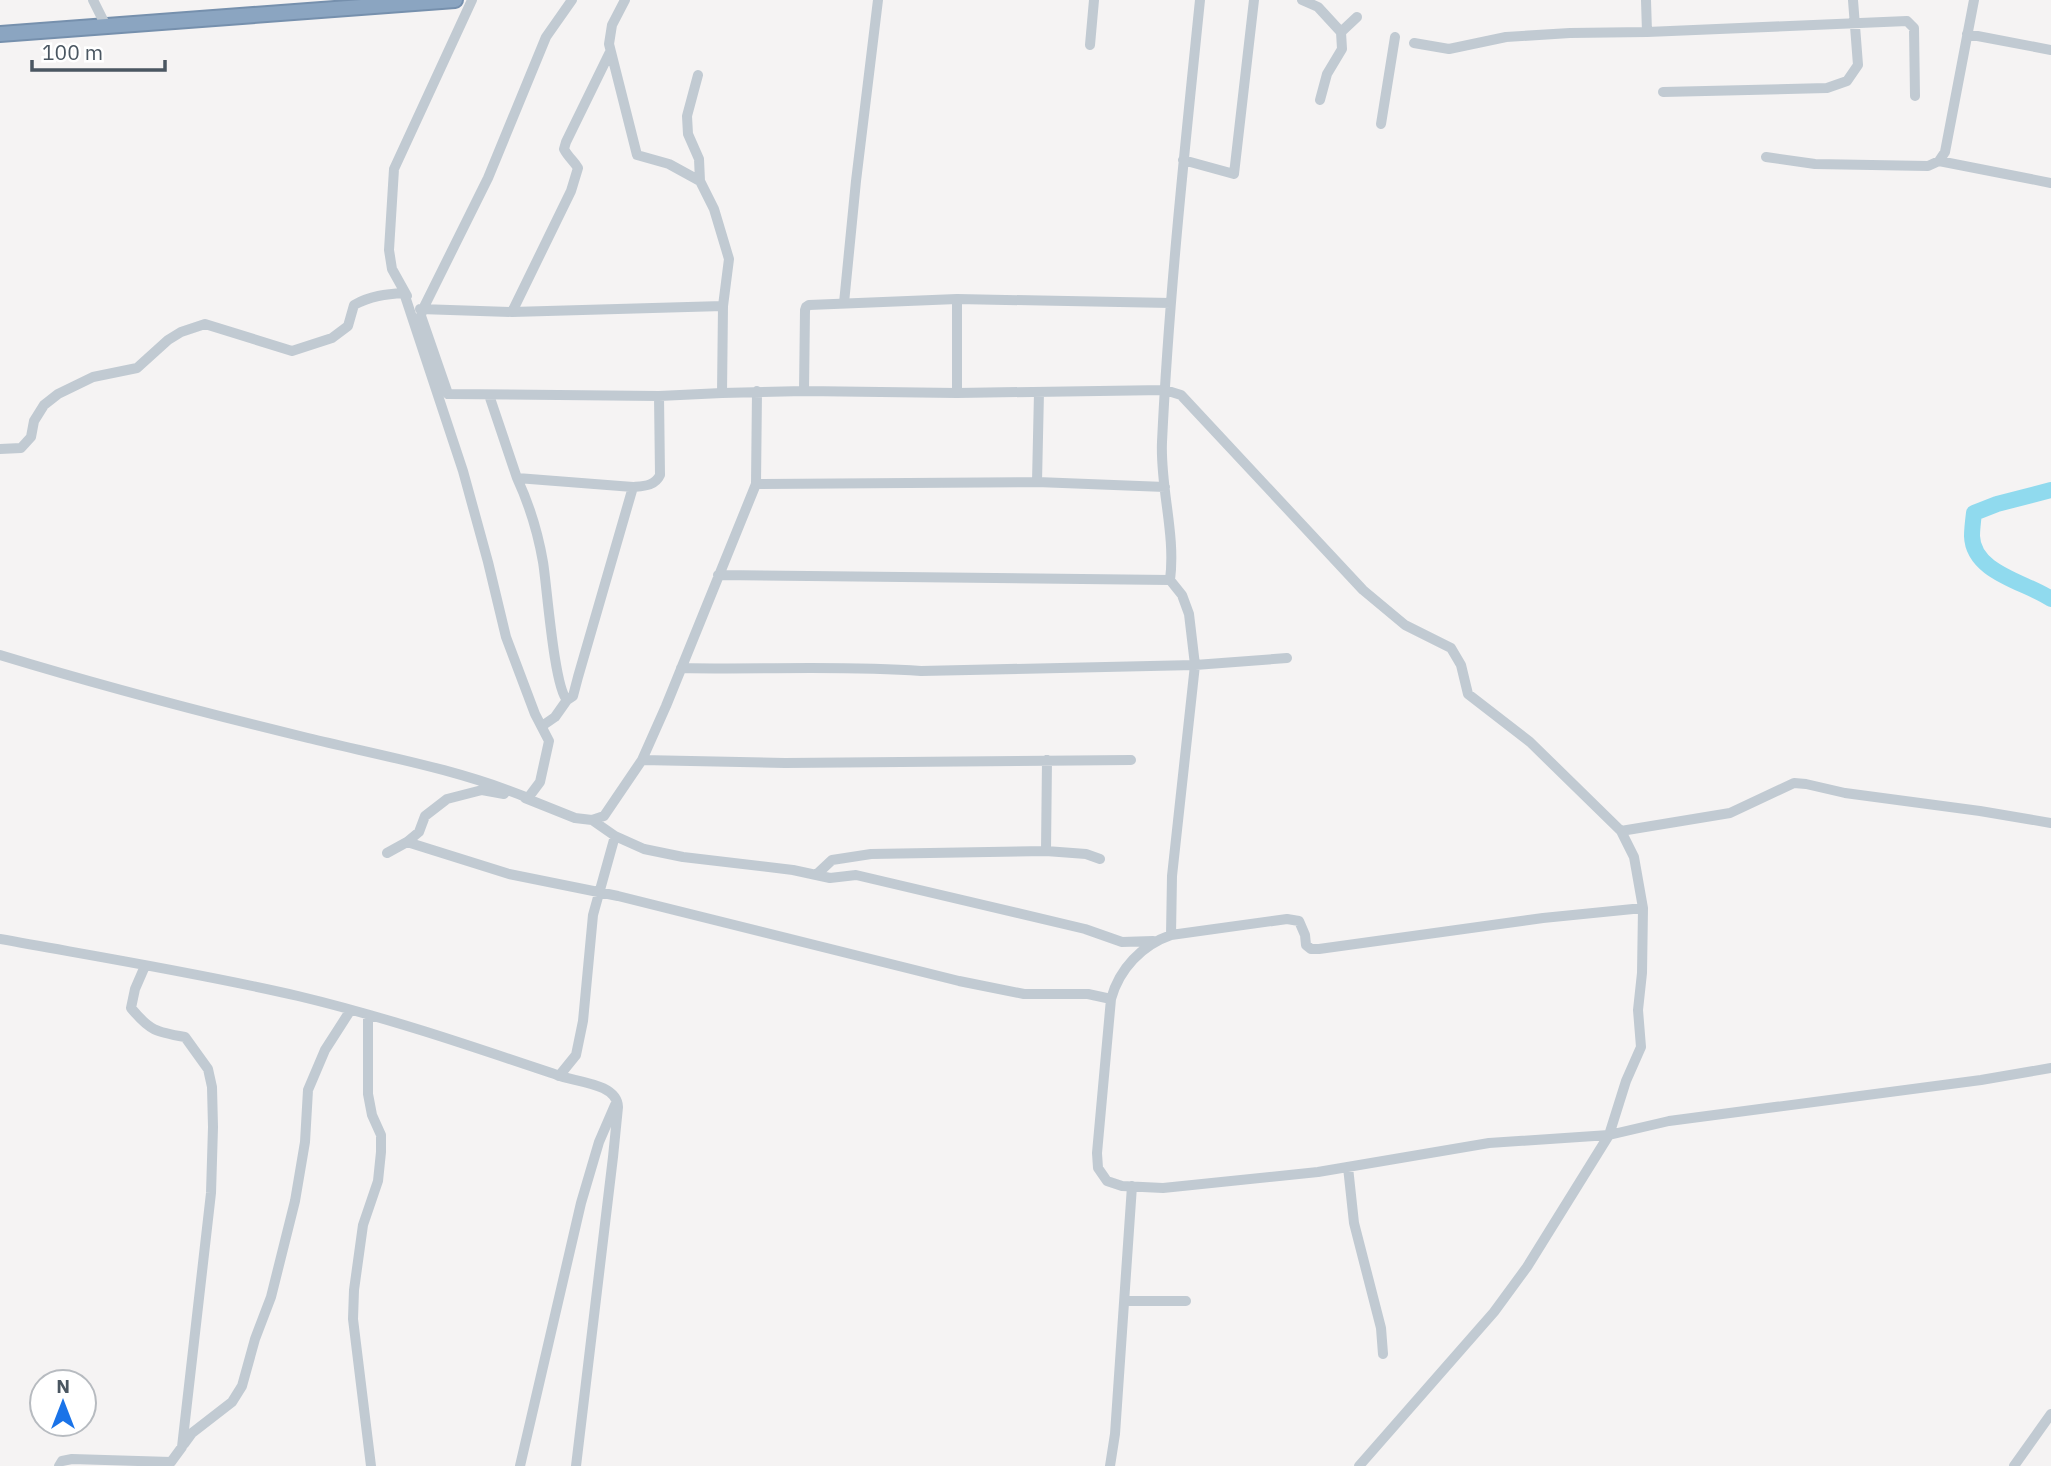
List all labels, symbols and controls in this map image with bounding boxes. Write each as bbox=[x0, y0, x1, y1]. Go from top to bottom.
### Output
scale bar bbox=[32, 28, 164, 72]
text: 100 m bbox=[42, 38, 103, 66]
north arrow bbox=[28, 1368, 98, 1438]
text: N bbox=[56, 1374, 70, 1398]

